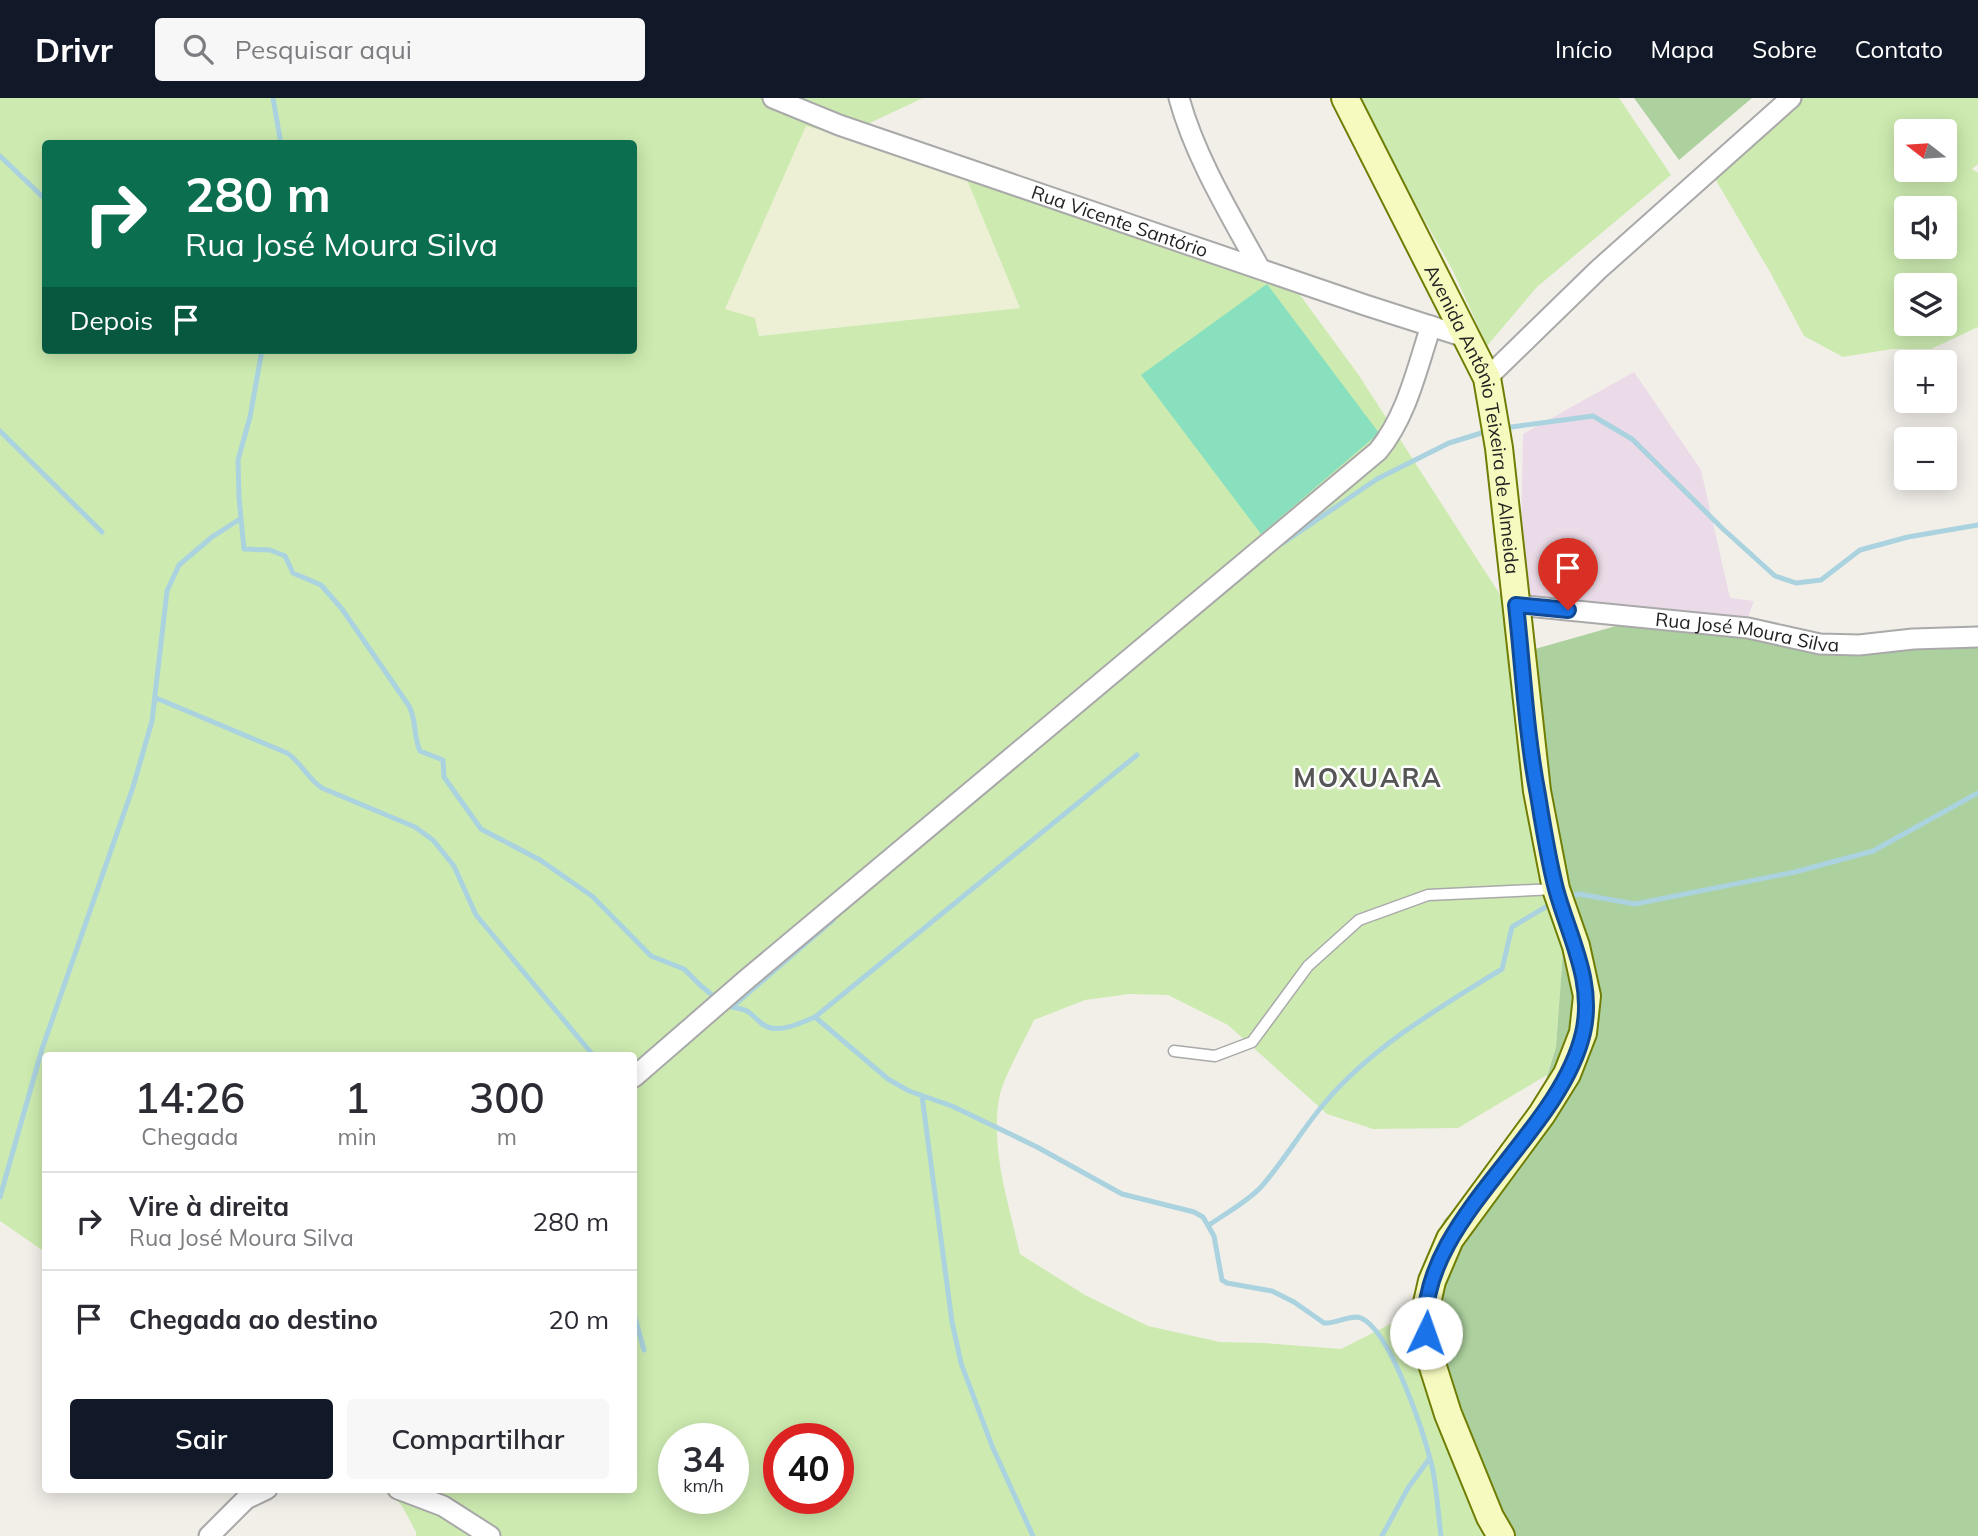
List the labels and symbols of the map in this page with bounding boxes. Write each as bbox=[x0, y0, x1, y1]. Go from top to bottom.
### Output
north arrow bbox=[1894, 119, 1956, 182]
street label: Rua Vicente Santório bbox=[1028, 180, 1211, 262]
street label: Avenida Antônio Teixeira de Almeida bbox=[1419, 260, 1525, 575]
pin bbox=[1538, 538, 1598, 610]
street label: Rua José Moura Silva bbox=[1654, 607, 1839, 656]
district label: MOXUARA bbox=[1293, 761, 1443, 794]
position arrow bbox=[1389, 1296, 1463, 1370]
speed limit sign: 40 bbox=[763, 1423, 854, 1514]

